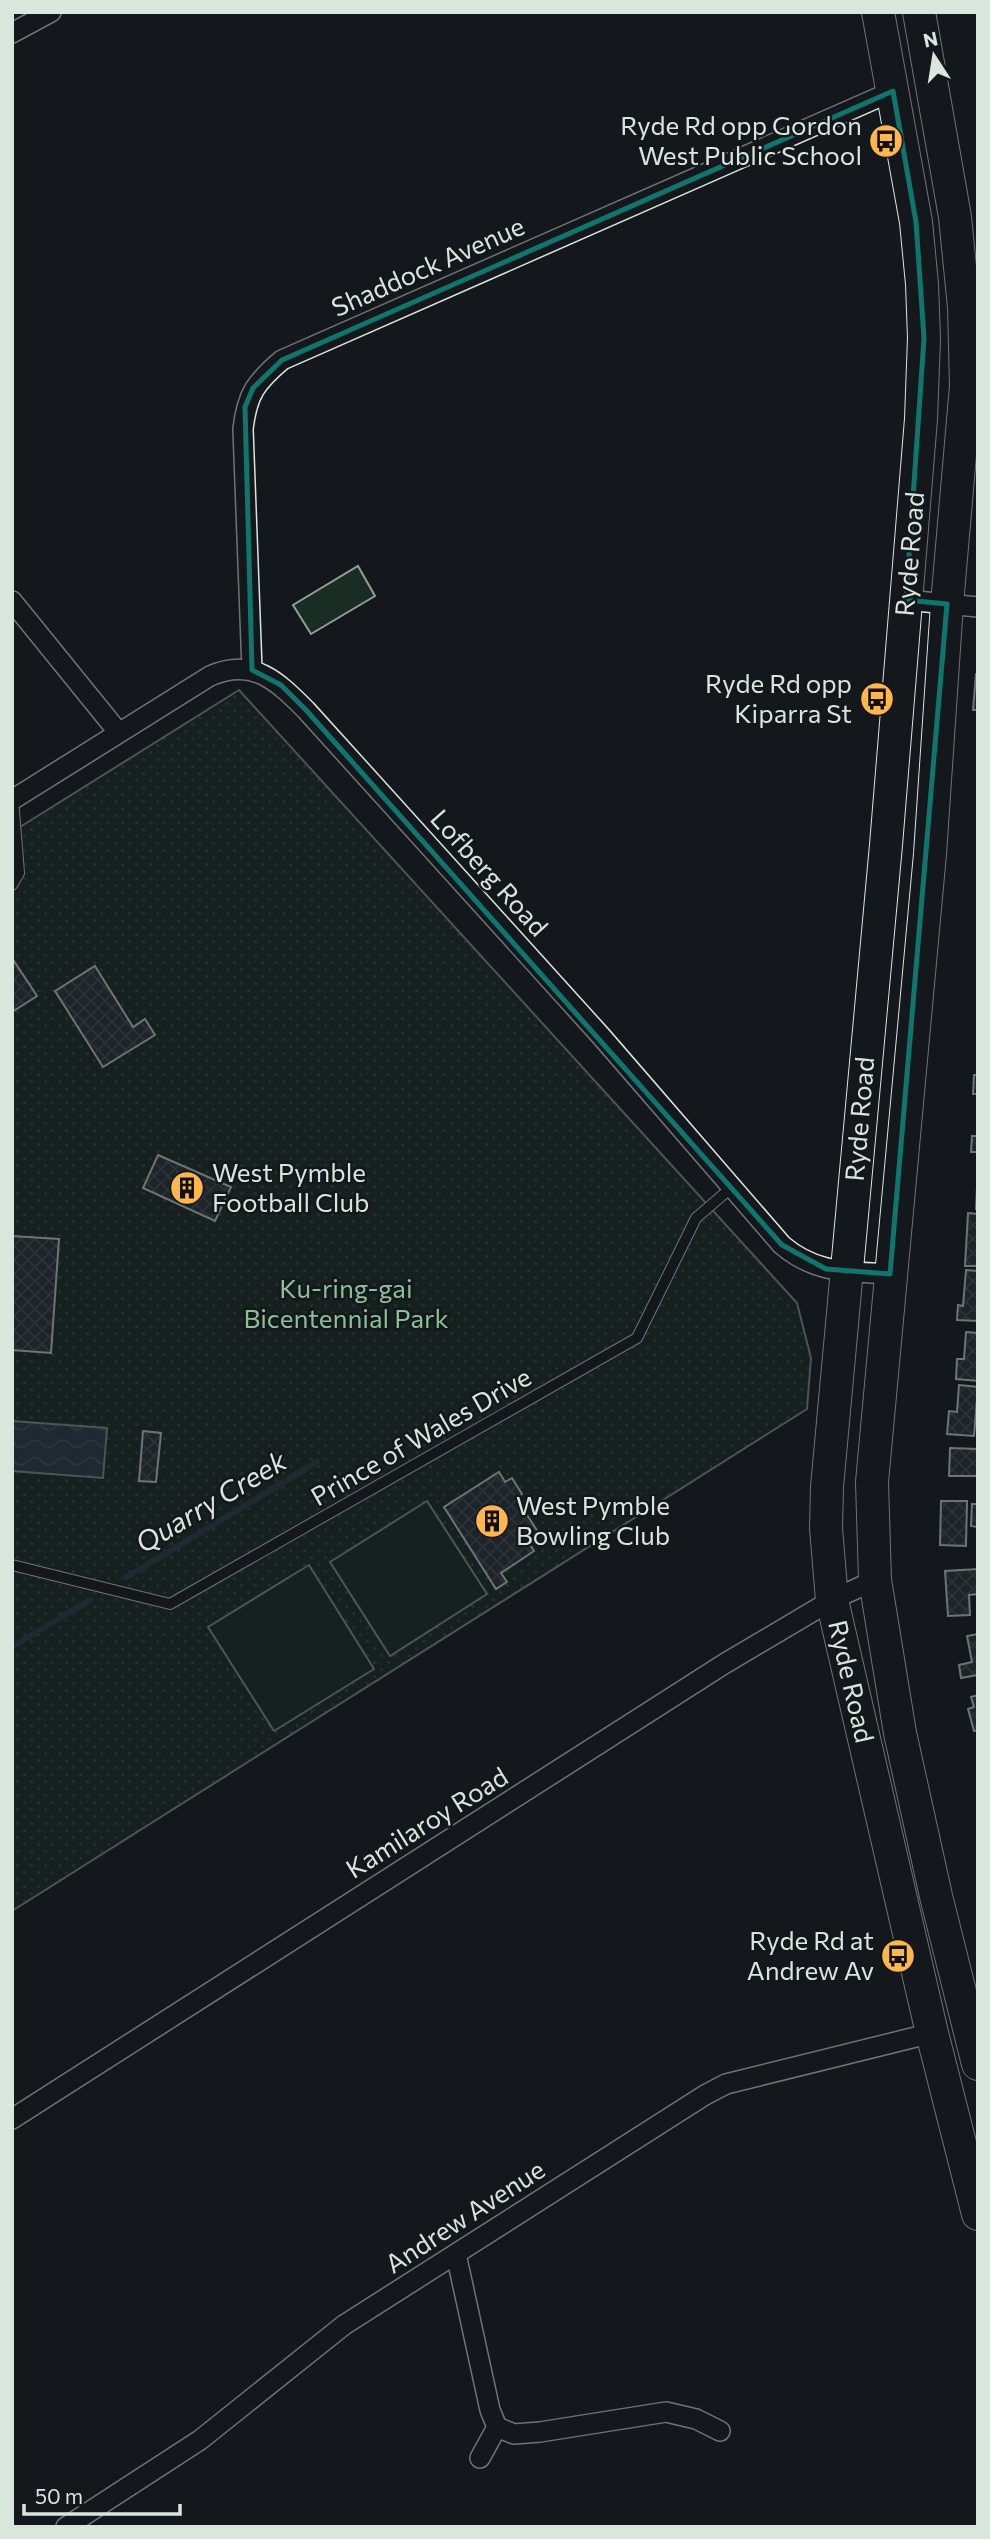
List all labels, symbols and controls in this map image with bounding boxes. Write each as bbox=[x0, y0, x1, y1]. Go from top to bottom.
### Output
north arrow bbox=[899, 21, 969, 91]
text: N bbox=[921, 26, 940, 52]
place label: Ryde Rd opp Gordon West Public School bbox=[620, 109, 862, 170]
bus stop icon: Ryde Rd opp Gordon West Public School bbox=[867, 122, 905, 160]
street label: Shaddock Avenue bbox=[326, 209, 529, 322]
street label: Ryde Road bbox=[888, 490, 929, 617]
place label: Ryde Rd opp Kiparra St bbox=[705, 667, 852, 728]
bus stop icon: Ryde Rd opp Kiparra St bbox=[858, 680, 896, 718]
street label: Lofberg Road bbox=[425, 802, 555, 942]
street label: Ryde Road bbox=[838, 1055, 879, 1182]
place label: West Pymble Football Club bbox=[212, 1156, 369, 1217]
building icon: West Pymble Football Club bbox=[168, 1169, 206, 1207]
park label: Ku-ring-gai Bicentennial Park bbox=[243, 1272, 449, 1333]
street label: Prince of Wales Drive bbox=[305, 1360, 536, 1511]
water label: Quarry Creek bbox=[129, 1442, 293, 1559]
place label: West Pymble Bowling Club bbox=[516, 1489, 670, 1550]
building icon: West Pymble Bowling Club bbox=[473, 1502, 511, 1540]
street label: Ryde Road bbox=[823, 1617, 881, 1746]
street label: Kamilaroy Road bbox=[340, 1760, 513, 1884]
place label: Ryde Rd at Andrew Av bbox=[747, 1924, 874, 1985]
bus stop icon: Ryde Rd at Andrew Av bbox=[879, 1937, 917, 1975]
street label: Andrew Avenue bbox=[379, 2153, 550, 2279]
scale bar bbox=[24, 2472, 180, 2516]
text: 50 m bbox=[35, 2483, 83, 2508]

